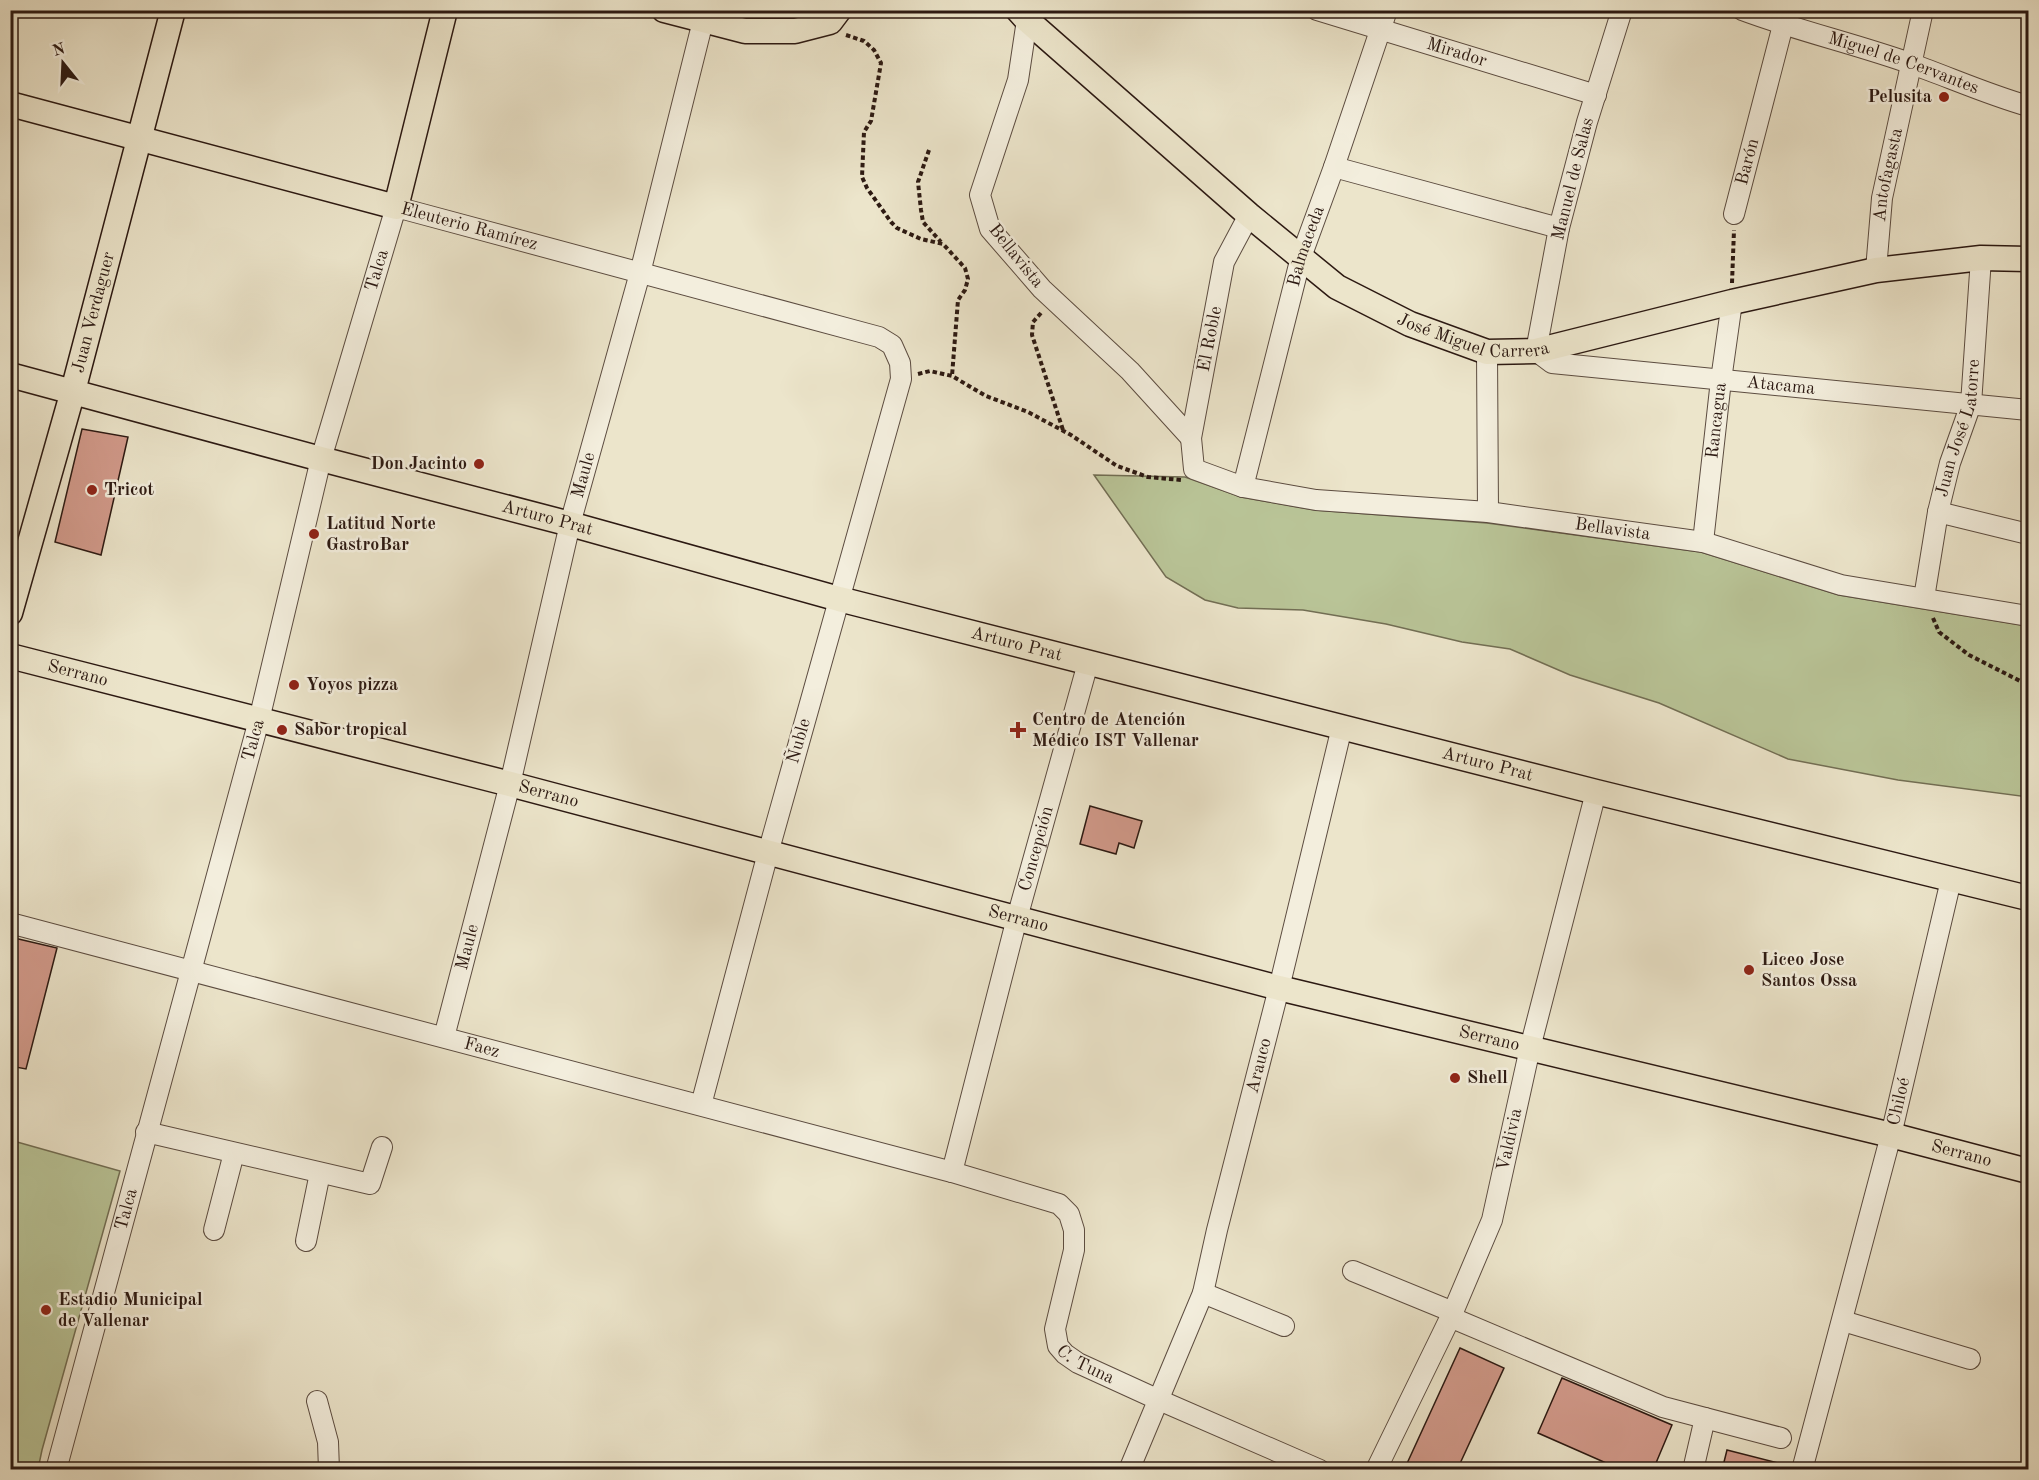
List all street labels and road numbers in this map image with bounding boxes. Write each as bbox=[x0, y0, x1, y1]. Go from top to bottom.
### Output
street label: Miguel de Cervantes bbox=[1826, 29, 1981, 98]
street label: Mirador bbox=[1424, 35, 1490, 70]
street label: Manuel de Salas bbox=[1549, 116, 1597, 242]
street label: Antofagasta bbox=[1871, 126, 1906, 223]
street label: Barón bbox=[1733, 136, 1762, 187]
street label: Eleuterio Ramírez bbox=[399, 200, 539, 254]
street label: Balmaceda bbox=[1285, 203, 1328, 288]
street label: Bellavista bbox=[985, 221, 1047, 291]
street label: Talca bbox=[362, 247, 392, 293]
street label: Juan Verdaguer bbox=[69, 249, 118, 375]
street label: El Roble bbox=[1195, 305, 1225, 373]
street label: José Miguel Carrera bbox=[1394, 310, 1551, 361]
street label: Juan José Latorre bbox=[1933, 359, 1983, 499]
street label: Atacama bbox=[1746, 373, 1816, 398]
street label: Rancagua bbox=[1703, 382, 1730, 460]
street label: Maule bbox=[569, 450, 599, 500]
street label: Arturo Prat bbox=[500, 498, 595, 539]
street label: Bellavista bbox=[1574, 515, 1652, 544]
street label: Arturo Prat bbox=[969, 624, 1064, 665]
street label: Serrano bbox=[46, 657, 110, 690]
street label: Ñuble bbox=[779, 715, 814, 766]
street label: Talca bbox=[239, 717, 268, 763]
street label: Arturo Prat bbox=[1440, 744, 1535, 785]
street label: Serrano bbox=[516, 778, 581, 811]
street label: Concepción bbox=[1016, 804, 1057, 893]
street label: Serrano bbox=[986, 902, 1051, 935]
street label: Maule bbox=[453, 922, 482, 972]
street label: Serrano bbox=[1457, 1023, 1522, 1054]
street label: Faez bbox=[462, 1034, 502, 1061]
street label: Arauco bbox=[1243, 1036, 1275, 1095]
street label: Chiloé bbox=[1885, 1076, 1913, 1127]
street label: Valdivia bbox=[1494, 1106, 1525, 1173]
street label: Serrano bbox=[1929, 1137, 1994, 1170]
street label: Talca bbox=[112, 1186, 141, 1232]
street label: C. Tuna bbox=[1052, 1342, 1117, 1387]

